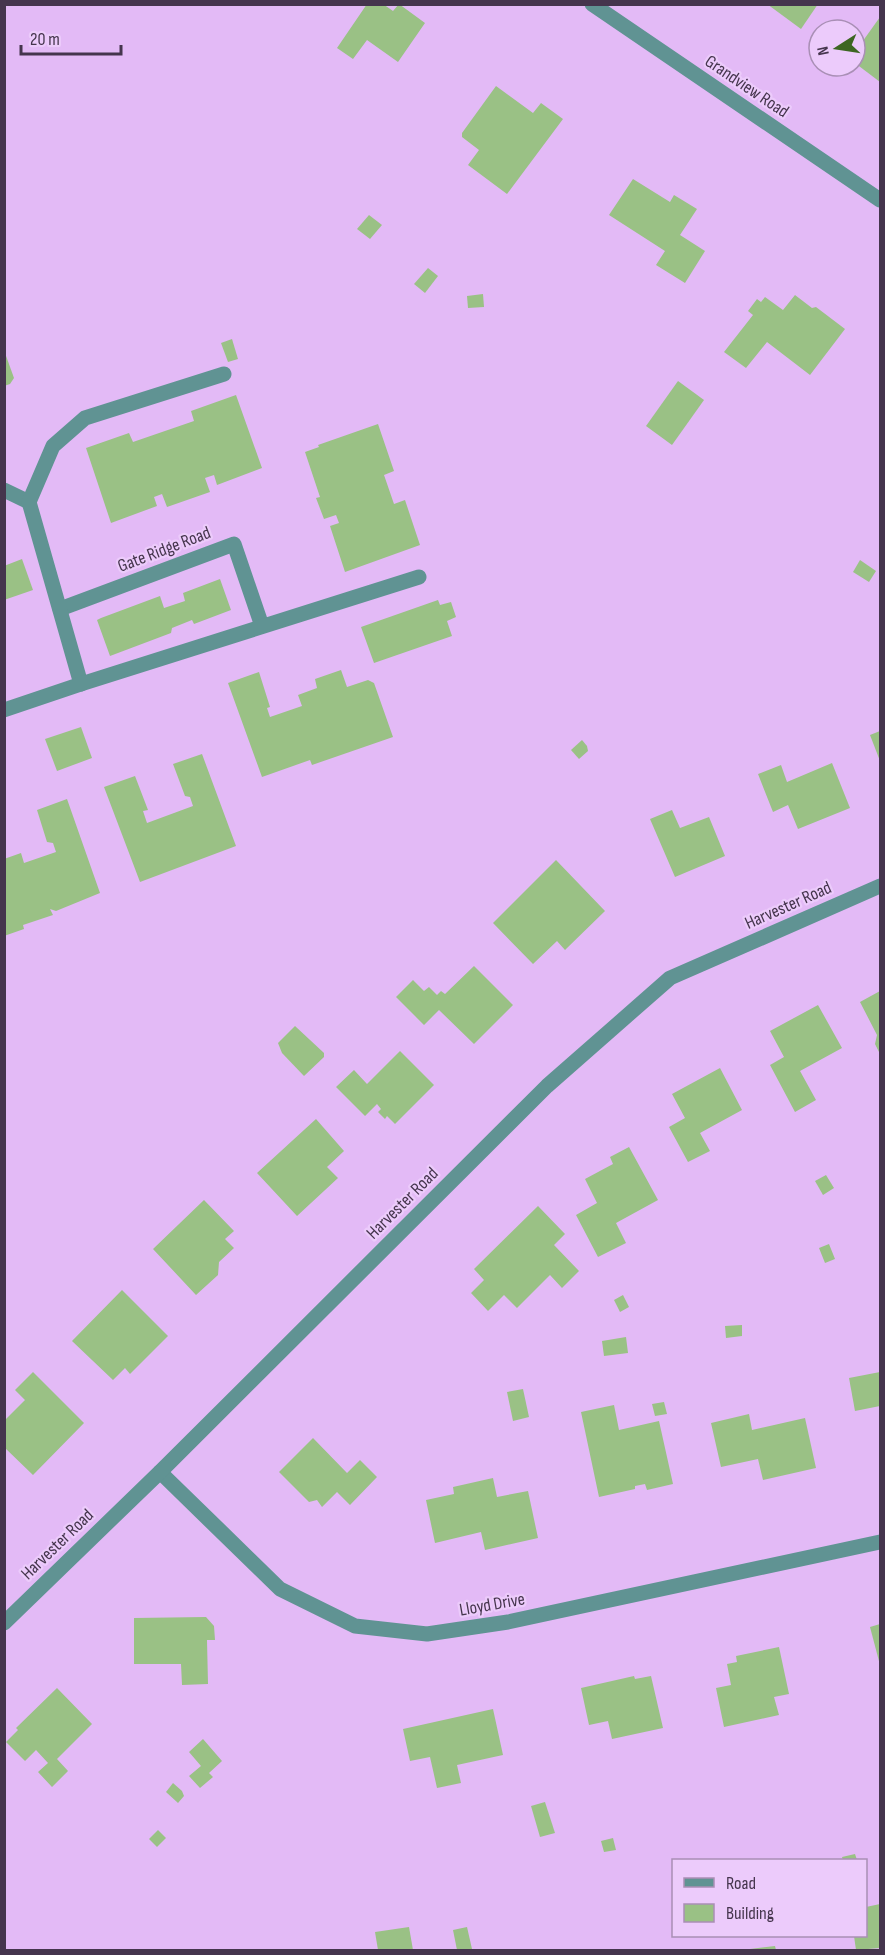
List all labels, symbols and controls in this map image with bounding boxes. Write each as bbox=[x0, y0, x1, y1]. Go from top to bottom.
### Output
scale bar bbox=[21, 18, 122, 56]
north arrow bbox=[807, 18, 867, 78]
text: 20 m bbox=[30, 29, 60, 50]
text: N bbox=[814, 45, 834, 57]
street label: Grandview Road bbox=[701, 51, 793, 122]
street label: Gate Ridge Road bbox=[115, 522, 214, 577]
street label: Harvester Road bbox=[742, 877, 835, 934]
street label: Harvester Road bbox=[362, 1163, 442, 1243]
street label: Harvester Road bbox=[17, 1505, 98, 1584]
street label: Lloyd Drive bbox=[458, 1588, 526, 1621]
legend bbox=[672, 1859, 867, 1937]
text: Road bbox=[726, 1873, 756, 1894]
text: Building bbox=[726, 1903, 774, 1924]

